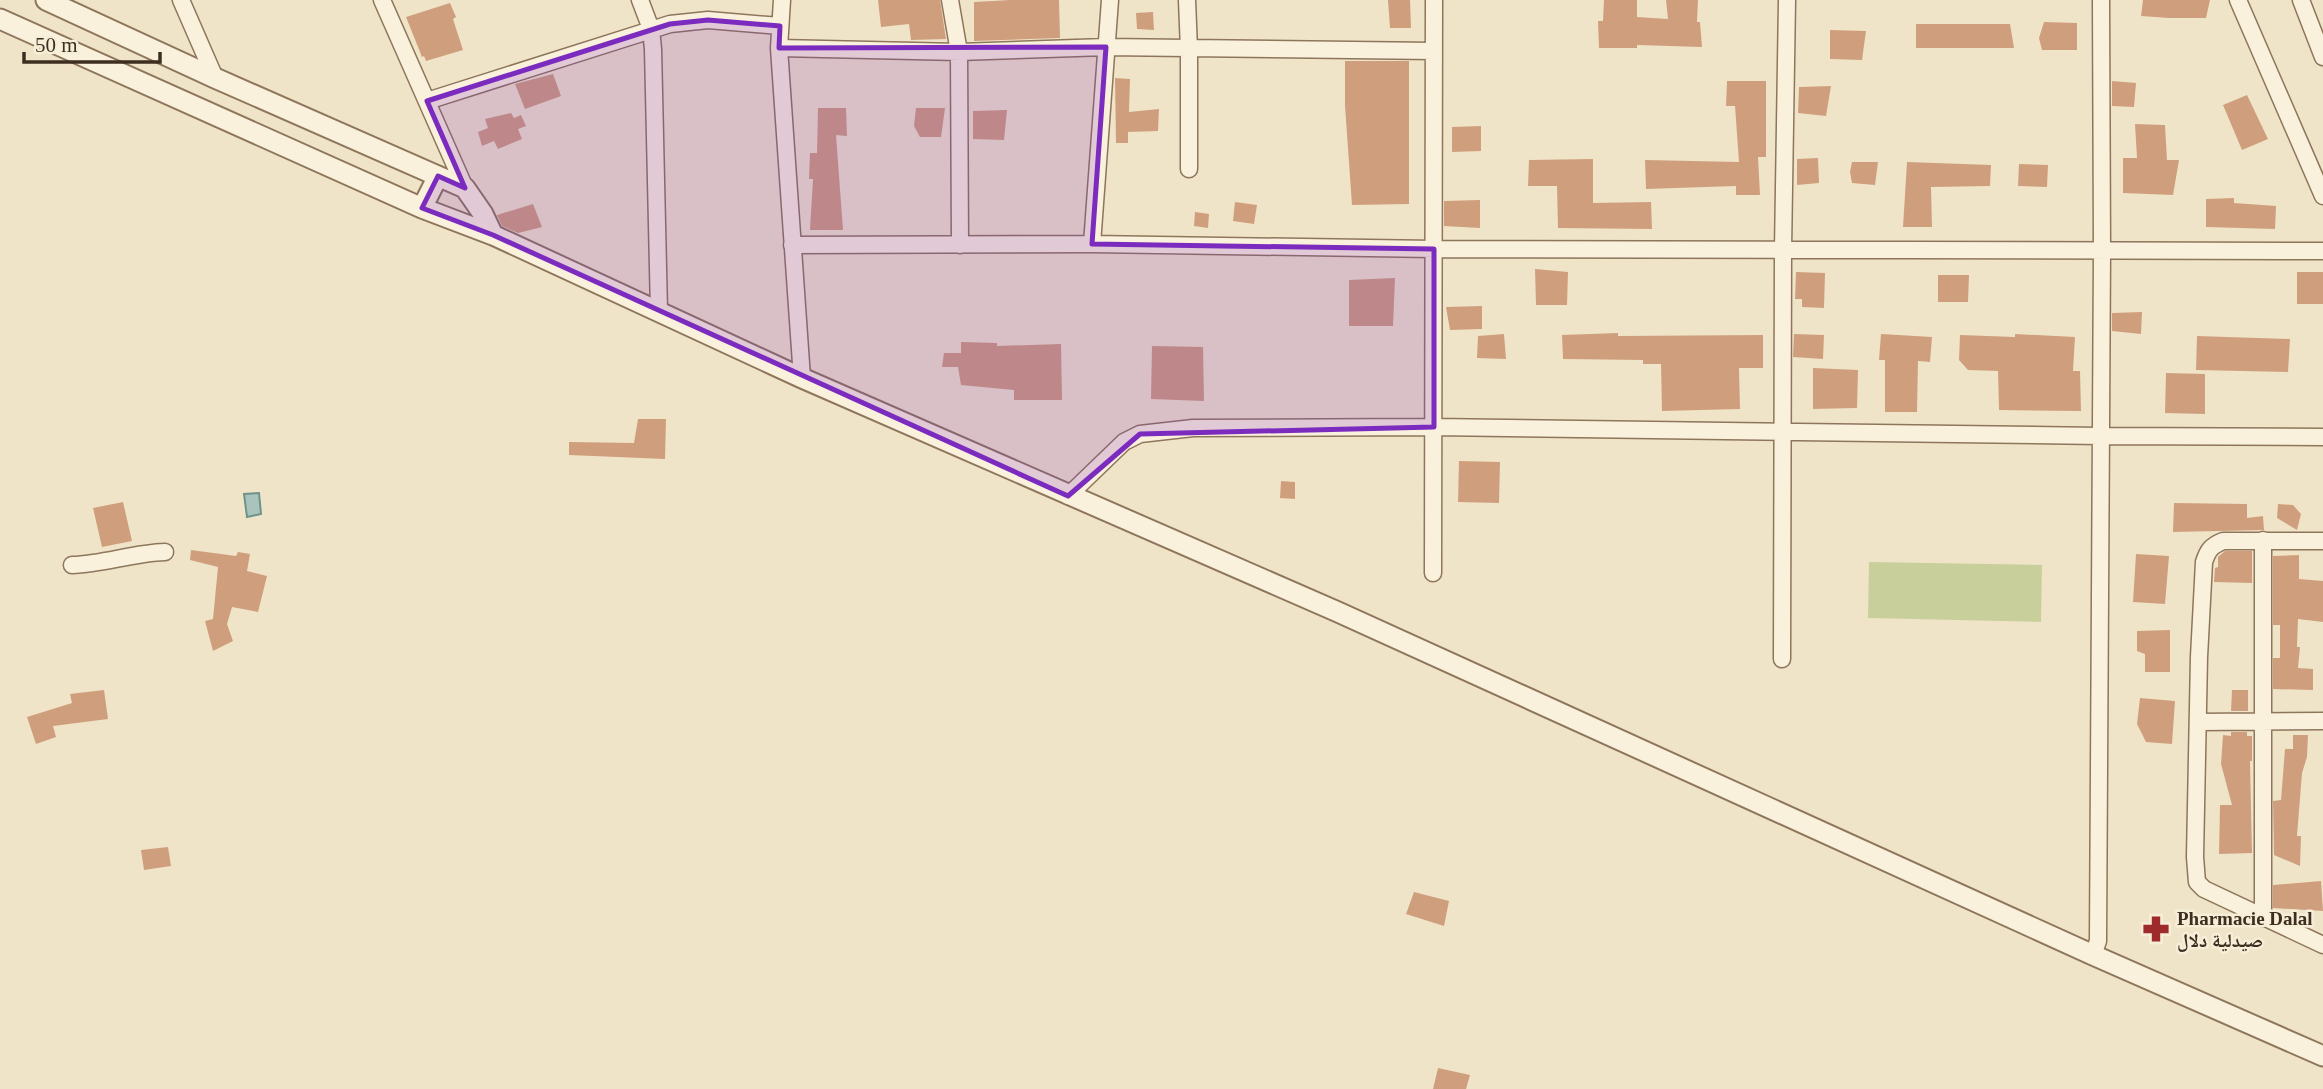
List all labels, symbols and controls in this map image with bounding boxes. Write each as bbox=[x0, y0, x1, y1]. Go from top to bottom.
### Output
scale bar bbox=[24, 21, 161, 65]
text: 50 m bbox=[35, 33, 78, 57]
place label: Pharmacie Dalal صيدلية دلال bbox=[2177, 908, 2313, 952]
pharmacy icon: Pharmacie Dalal صيدلية دلال bbox=[2141, 914, 2171, 944]

